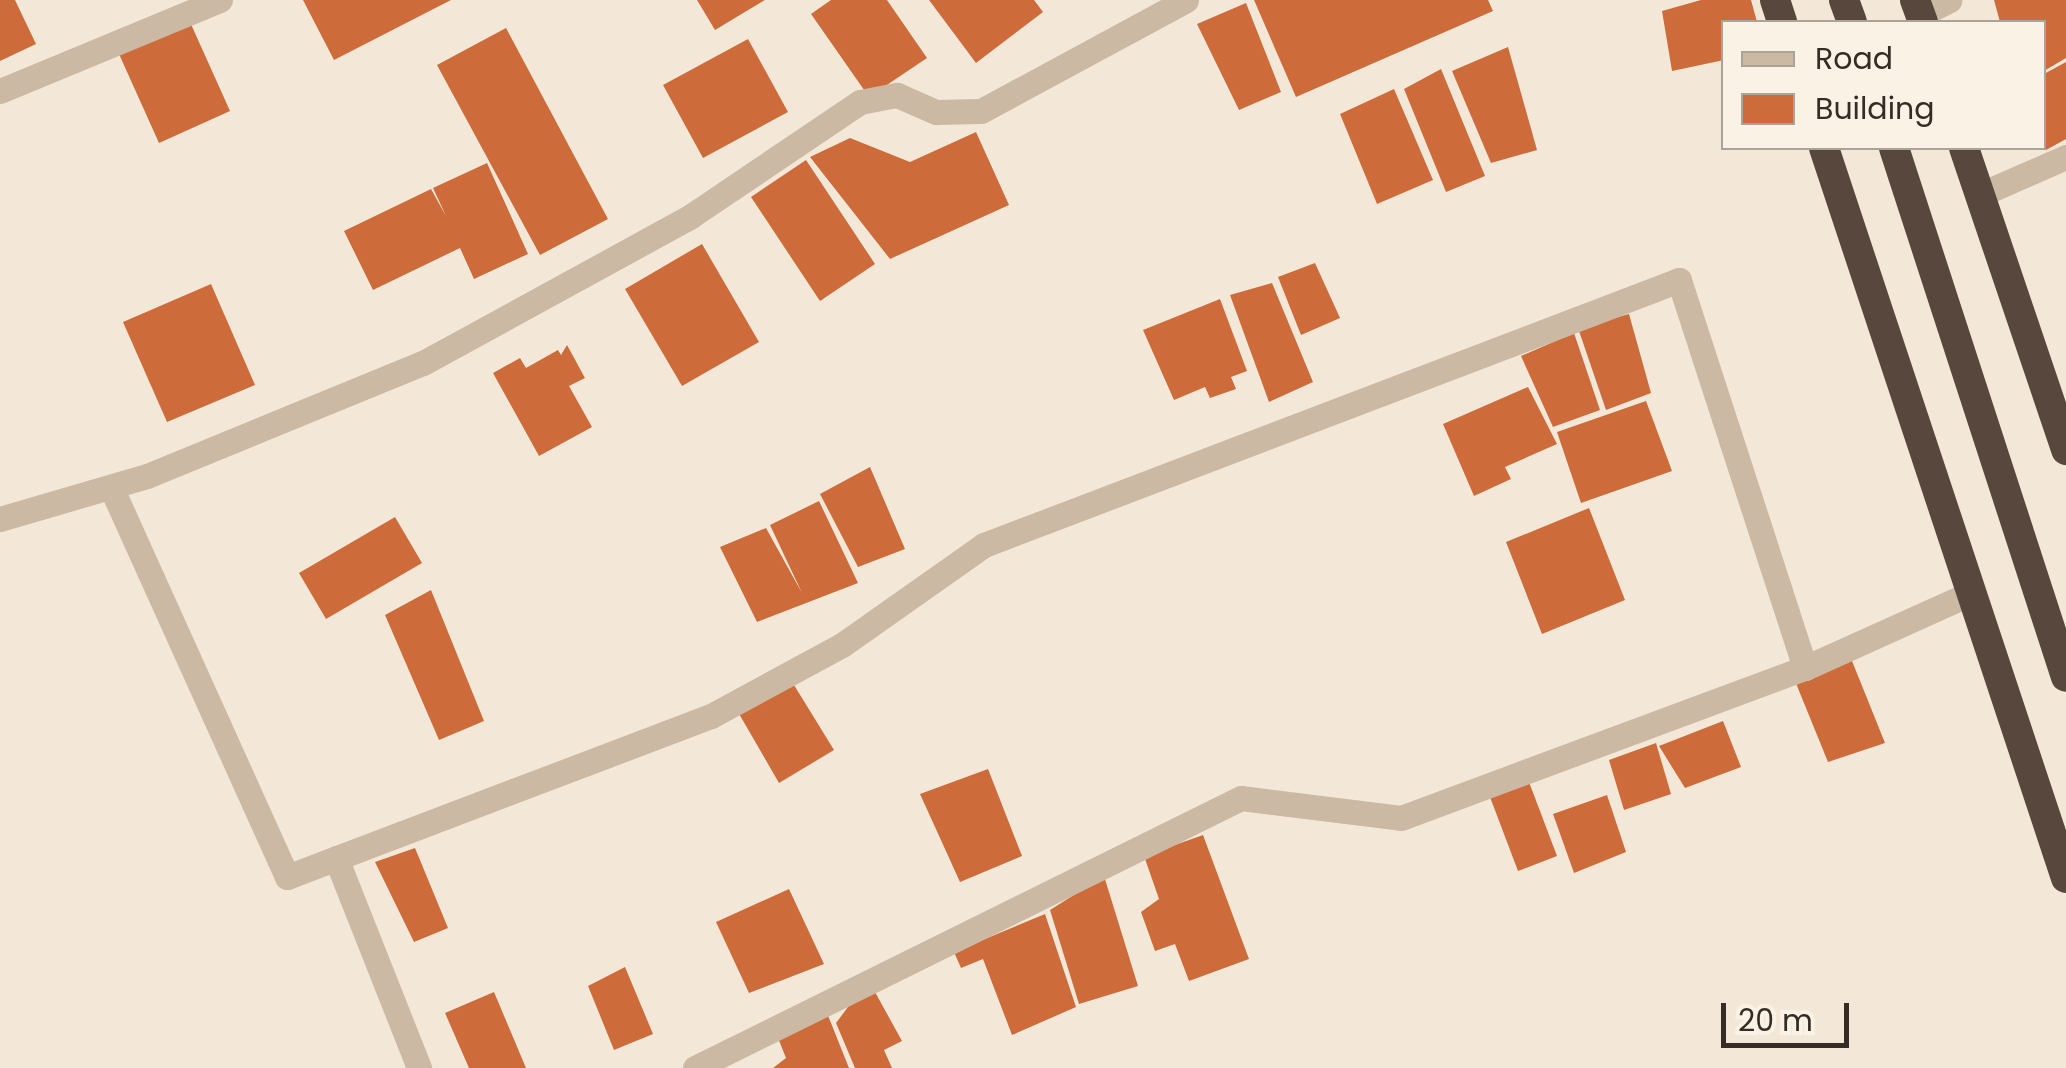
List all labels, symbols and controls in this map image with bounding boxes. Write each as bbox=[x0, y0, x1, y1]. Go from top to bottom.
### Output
legend bbox=[1721, 20, 2046, 150]
text: Road bbox=[1815, 37, 1893, 80]
text: Building bbox=[1815, 87, 1935, 130]
scale bar bbox=[1726, 983, 1854, 1045]
text: 20 m bbox=[1738, 999, 1813, 1042]

